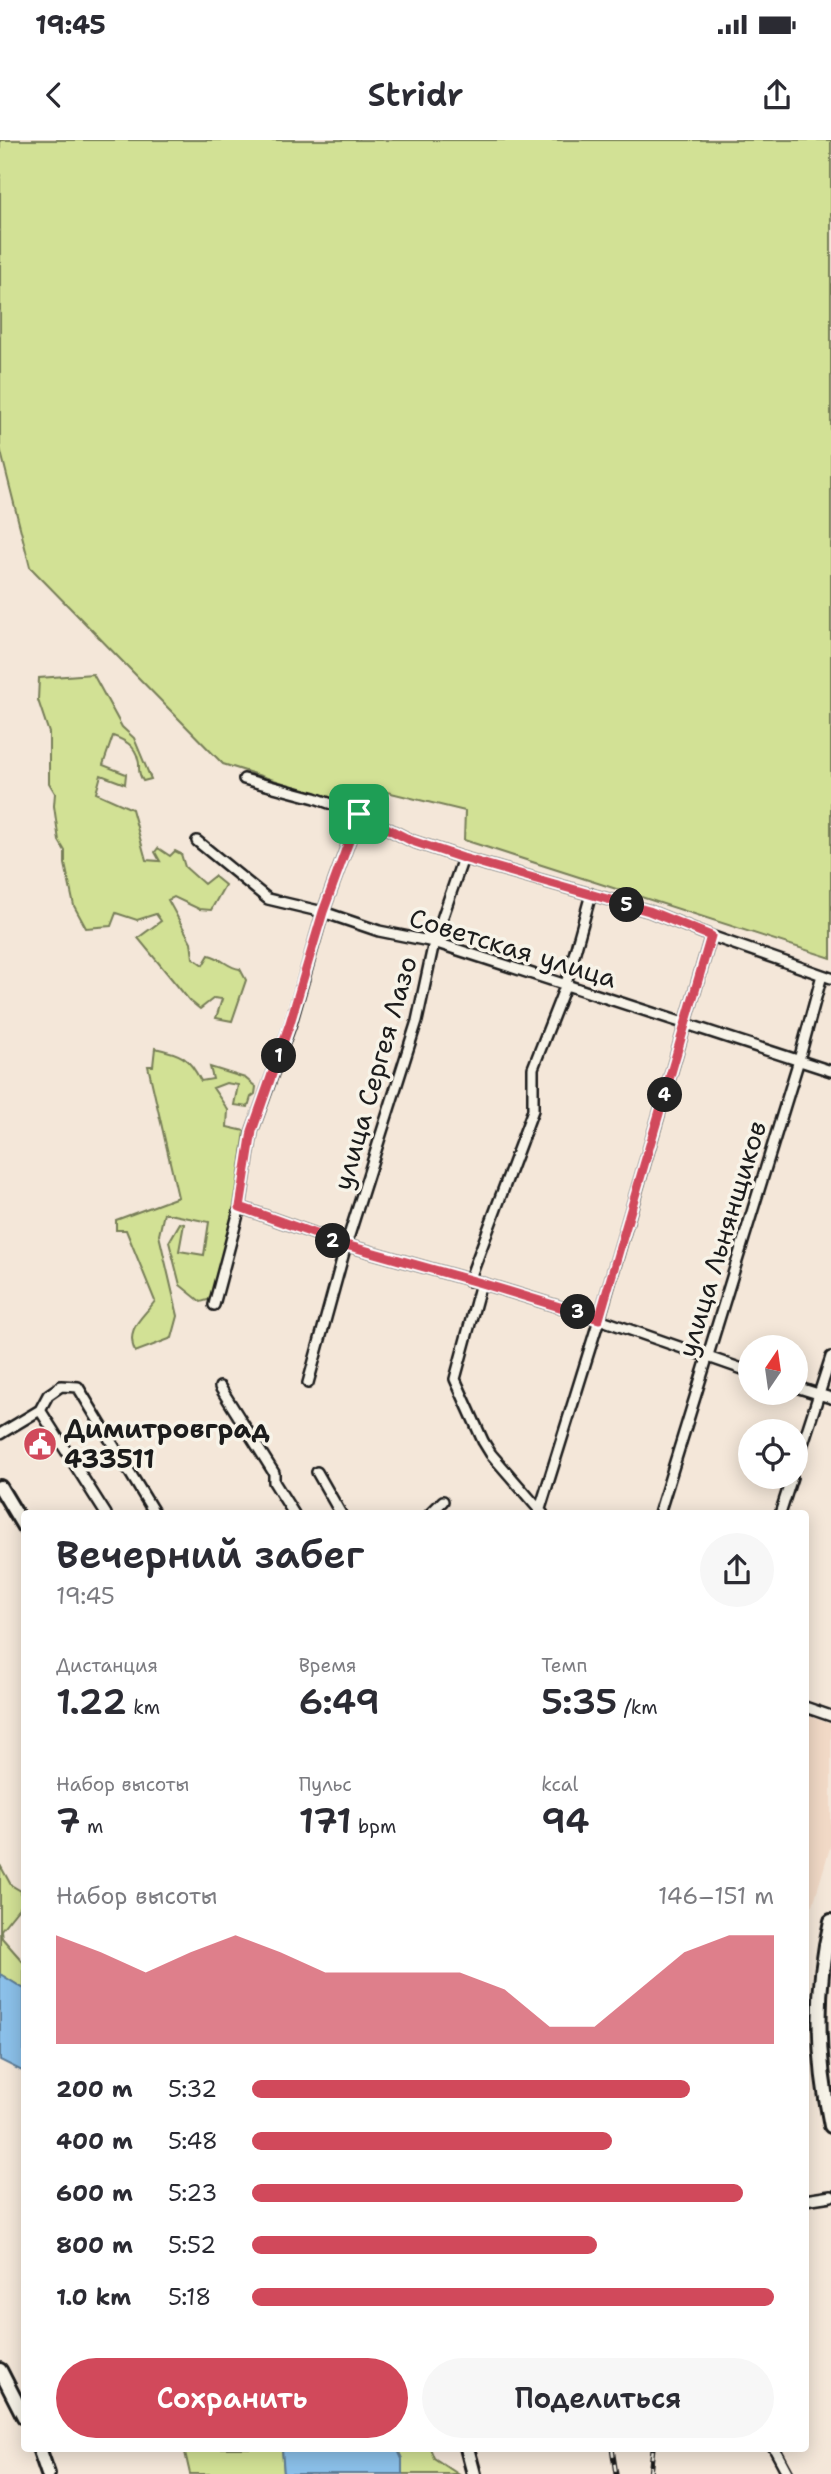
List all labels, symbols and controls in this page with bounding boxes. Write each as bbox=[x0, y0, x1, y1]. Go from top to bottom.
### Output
text: 19:45 bbox=[35, 7, 106, 42]
text: Stridr bbox=[368, 73, 463, 116]
icon: back bbox=[35, 76, 73, 114]
icon: share bbox=[758, 76, 796, 114]
pin bbox=[329, 784, 389, 844]
icon: arrive bbox=[340, 795, 378, 833]
pin: 5 bbox=[610, 888, 644, 922]
text: 5 bbox=[621, 892, 632, 917]
street label: Советская улица bbox=[405, 899, 621, 996]
street label: улица Сергея Лазо bbox=[324, 952, 425, 1194]
pin: 1 bbox=[262, 1038, 296, 1074]
text: 1 bbox=[274, 1043, 283, 1068]
pin: 4 bbox=[648, 1077, 682, 1112]
text: 4 bbox=[658, 1082, 671, 1107]
street label: улица Льнянщиков bbox=[669, 1116, 774, 1361]
pin: 2 bbox=[316, 1224, 350, 1258]
text: 2 bbox=[326, 1228, 339, 1253]
pin: 3 bbox=[560, 1294, 596, 1330]
text: 3 bbox=[571, 1299, 584, 1324]
north arrow bbox=[738, 1335, 808, 1405]
map controls bbox=[738, 1335, 808, 1489]
place label: Димитровград 433511 bbox=[64, 1411, 270, 1476]
button: locate bbox=[738, 1419, 808, 1489]
public building icon: Димитровград 433511 bbox=[21, 1425, 59, 1463]
text: Вечерний забег bbox=[56, 1529, 364, 1580]
button: share bbox=[700, 1533, 774, 1607]
text: 19:45 bbox=[56, 1581, 115, 1611]
text: Дистанция bbox=[56, 1653, 158, 1678]
text: Время bbox=[299, 1653, 357, 1678]
text: Темп bbox=[541, 1653, 587, 1678]
text: 1.22 bbox=[56, 1678, 127, 1725]
text: 6:49 bbox=[299, 1678, 380, 1725]
text: 5:35 bbox=[541, 1678, 617, 1725]
text: km bbox=[127, 1695, 160, 1720]
text: /km bbox=[617, 1695, 658, 1720]
text: Набор высоты bbox=[56, 1772, 189, 1797]
text: Пульс bbox=[299, 1772, 352, 1797]
text: kcal bbox=[541, 1772, 578, 1797]
text: 7 bbox=[56, 1797, 81, 1844]
text: 171 bbox=[299, 1797, 352, 1844]
text: 94 bbox=[541, 1797, 590, 1844]
text: m bbox=[81, 1814, 103, 1839]
text: bpm bbox=[352, 1814, 396, 1839]
text: Набор высоты bbox=[56, 1881, 217, 1911]
text: 146–151 m bbox=[658, 1881, 774, 1911]
text: 200 m bbox=[56, 2074, 133, 2104]
text: 5:32 bbox=[168, 2074, 217, 2104]
text: 400 m bbox=[56, 2126, 133, 2156]
text: 5:48 bbox=[168, 2126, 218, 2156]
text: 600 m bbox=[56, 2178, 133, 2208]
text: 5:23 bbox=[168, 2178, 217, 2208]
text: 800 m bbox=[56, 2230, 133, 2260]
text: 5:52 bbox=[168, 2230, 216, 2260]
text: 1.0 km bbox=[56, 2282, 131, 2312]
text: 5:18 bbox=[168, 2282, 211, 2312]
button: Сохранить bbox=[56, 2358, 408, 2438]
button: Поделиться bbox=[422, 2358, 774, 2438]

